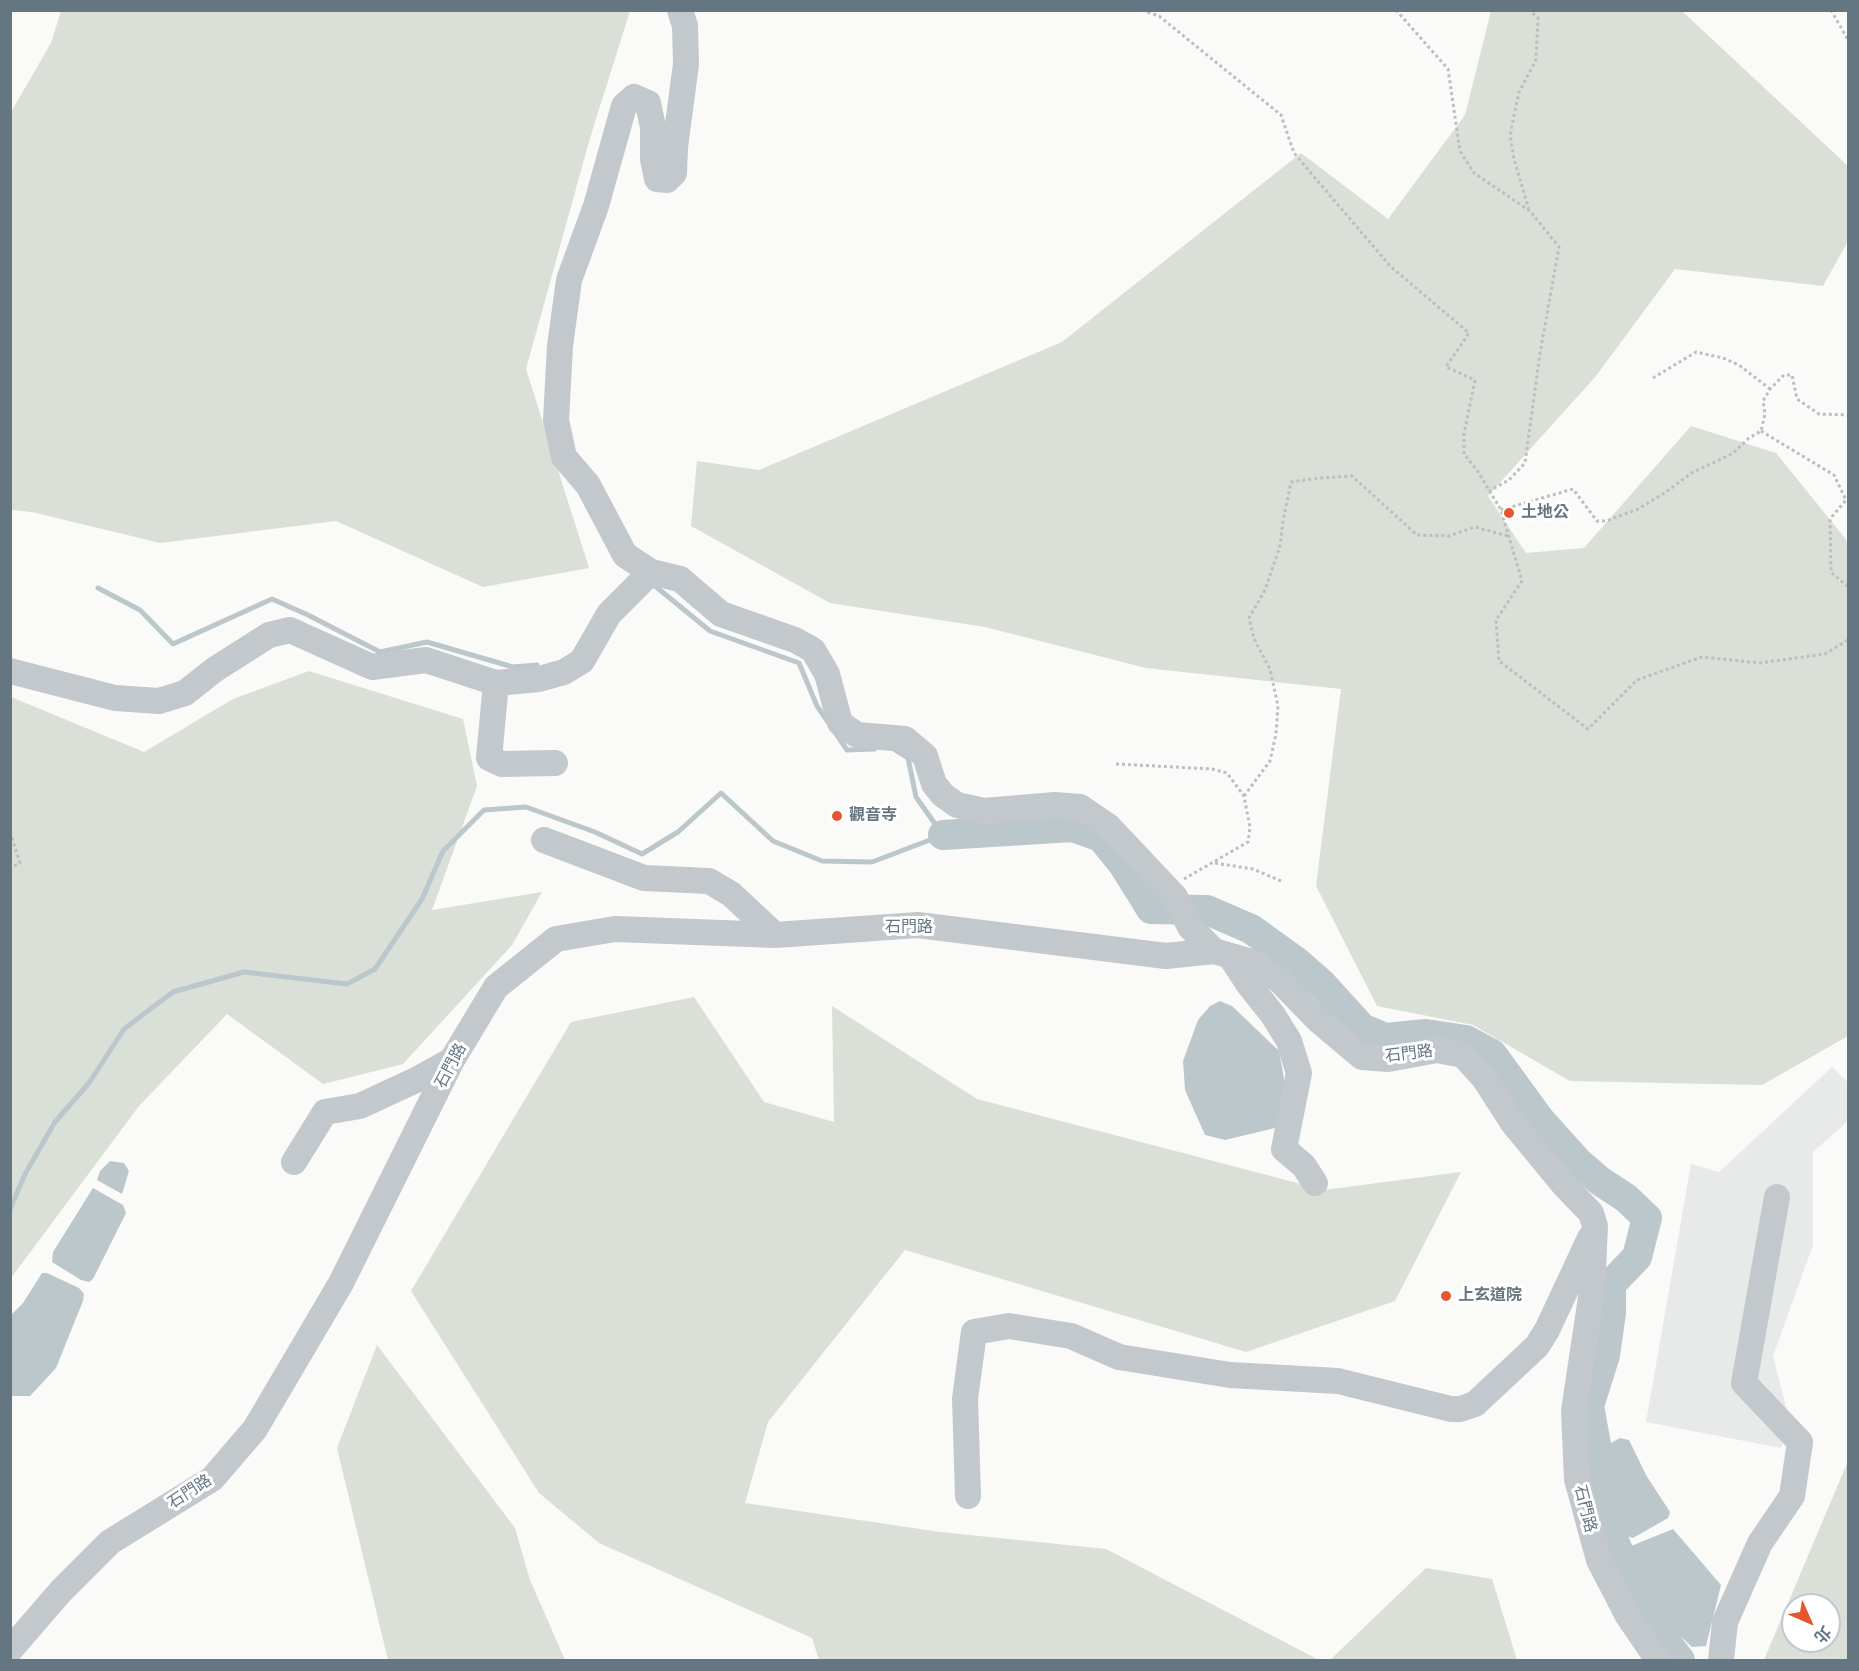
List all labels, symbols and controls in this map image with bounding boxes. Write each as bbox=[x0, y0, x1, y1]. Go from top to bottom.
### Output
place label: 土地公 bbox=[1521, 503, 1569, 523]
marker: 土地公 bbox=[1502, 506, 1516, 520]
place label: 觀音寺 bbox=[849, 806, 897, 826]
marker: 觀音寺 bbox=[830, 809, 844, 823]
street label: 石門路 bbox=[885, 918, 933, 938]
street label: 石門路 bbox=[431, 1040, 471, 1092]
street label: 石門路 bbox=[1384, 1042, 1434, 1066]
place label: 上玄道院 bbox=[1458, 1286, 1522, 1306]
marker: 上玄道院 bbox=[1439, 1289, 1453, 1303]
street label: 石門路 bbox=[165, 1471, 215, 1513]
street label: 石門路 bbox=[1570, 1483, 1600, 1535]
north arrow bbox=[1781, 1593, 1841, 1653]
text: 北 bbox=[1810, 1622, 1835, 1647]

